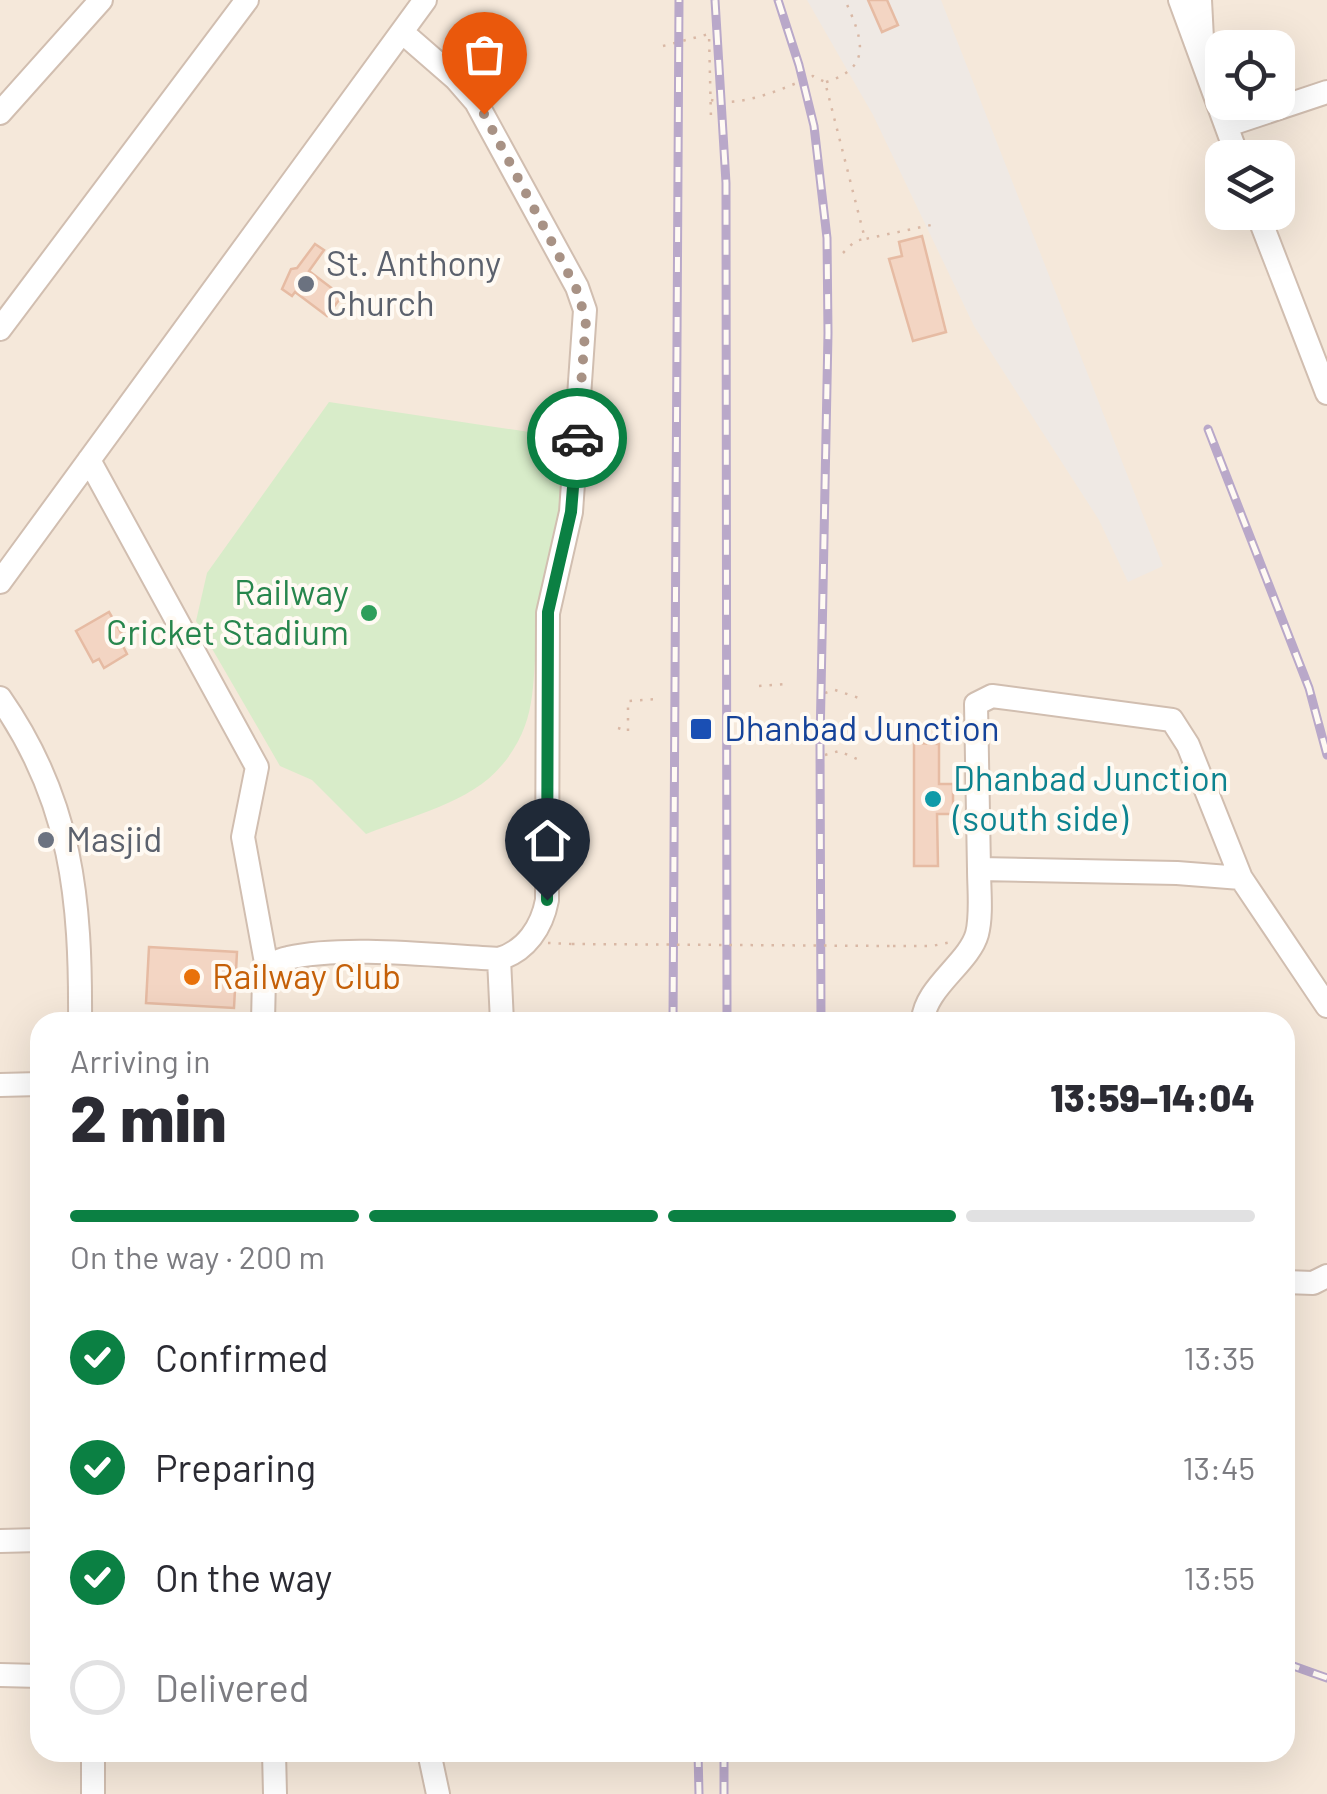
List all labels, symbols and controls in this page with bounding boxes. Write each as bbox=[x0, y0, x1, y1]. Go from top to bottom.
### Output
pin bbox=[442, 12, 527, 115]
icon: bag bbox=[457, 27, 512, 82]
map controls bbox=[1205, 30, 1295, 230]
button: locate bbox=[1205, 30, 1295, 120]
button: layers bbox=[1205, 140, 1295, 230]
place label: St. Anthony Church bbox=[326, 241, 501, 323]
marker: St. Anthony Church bbox=[295, 273, 317, 295]
courier bbox=[527, 388, 627, 488]
icon: car bbox=[550, 411, 605, 466]
place label: Railway Cricket Stadium bbox=[106, 570, 349, 652]
marker: Railway Cricket Stadium bbox=[358, 602, 380, 624]
place label: Dhanbad Junction bbox=[724, 706, 1000, 748]
marker: Dhanbad Junction bbox=[688, 716, 714, 742]
place label: Dhanbad Junction (south side) bbox=[952, 756, 1229, 838]
marker: Dhanbad Junction (south side) bbox=[922, 788, 944, 810]
pin bbox=[505, 798, 590, 901]
icon: home bbox=[520, 813, 575, 868]
place label: Masjid bbox=[66, 817, 162, 859]
marker: Masjid bbox=[35, 829, 57, 851]
place label: Railway Club bbox=[212, 954, 401, 996]
marker: Railway Club bbox=[181, 966, 203, 988]
text: Arriving in bbox=[70, 1041, 210, 1079]
text: 13:59–14:04 bbox=[1050, 1074, 1255, 1120]
text: 2 min bbox=[70, 1077, 227, 1155]
text: On the way · 200 m bbox=[70, 1237, 325, 1275]
icon: check bbox=[70, 1330, 125, 1385]
text: Confirmed bbox=[155, 1334, 328, 1380]
text: 13:35 bbox=[1184, 1338, 1255, 1376]
icon: check bbox=[70, 1440, 125, 1495]
text: Preparing bbox=[155, 1444, 316, 1490]
text: 13:45 bbox=[1182, 1448, 1255, 1486]
icon: check bbox=[70, 1550, 125, 1605]
text: On the way bbox=[155, 1554, 332, 1600]
text: 13:55 bbox=[1184, 1558, 1255, 1596]
text: Delivered bbox=[155, 1664, 309, 1710]

